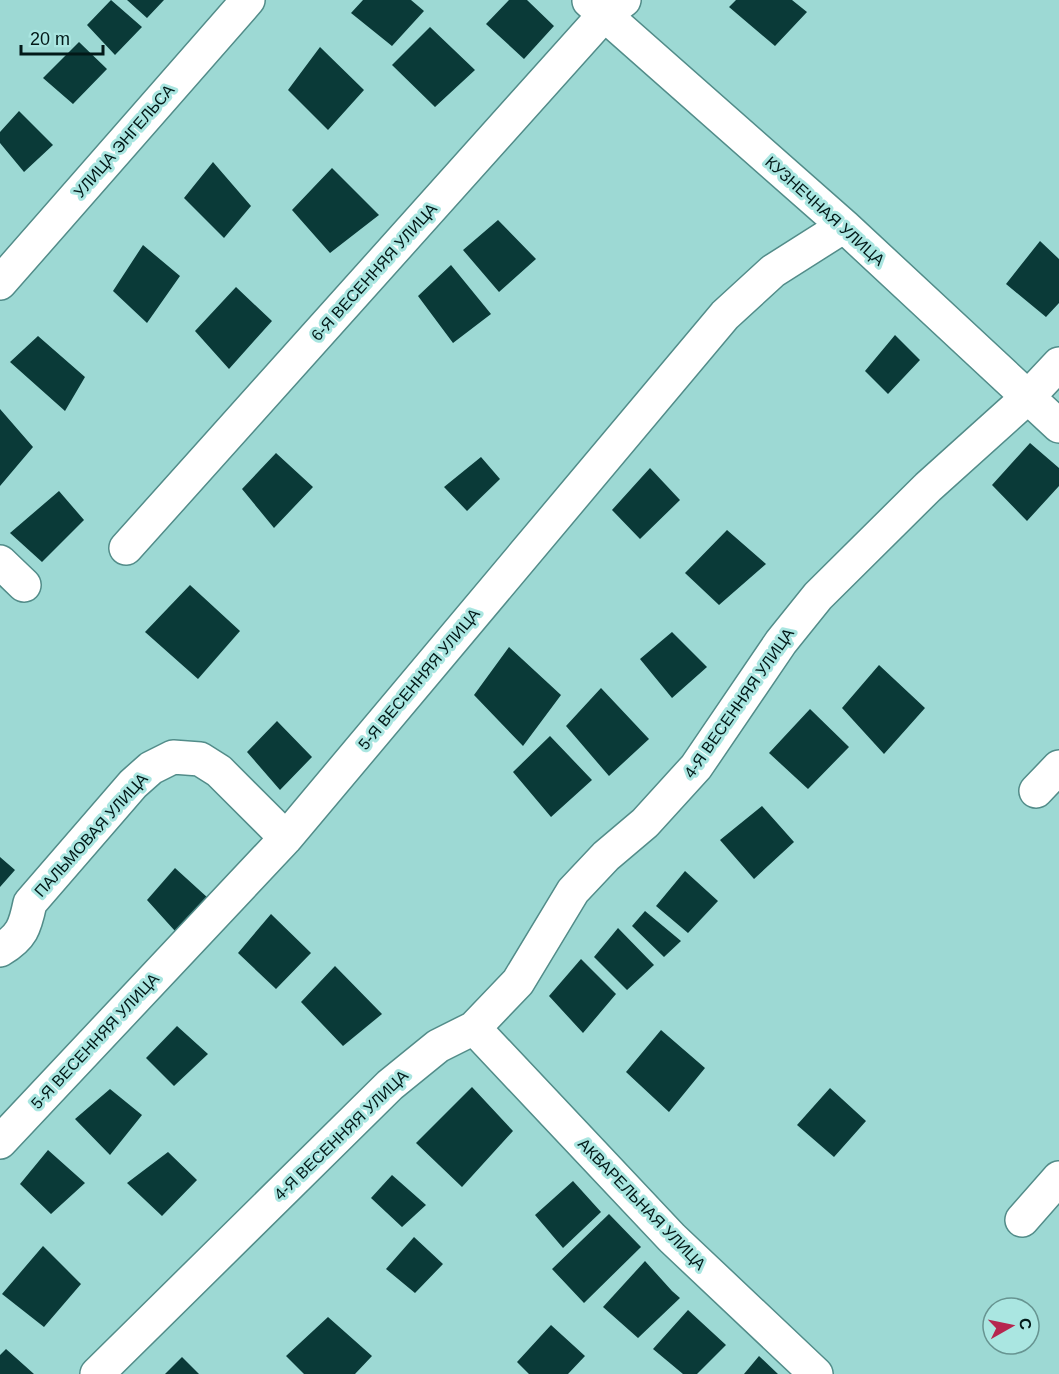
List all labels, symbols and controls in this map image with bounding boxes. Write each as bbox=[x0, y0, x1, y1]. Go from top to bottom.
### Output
scale bar bbox=[21, 18, 104, 56]
text: 20 m bbox=[30, 29, 70, 49]
street label: УЛИЦА ЭНГЕЛЬСА bbox=[71, 81, 178, 201]
street label: КУЗНЕЧНАЯ УЛИЦА bbox=[762, 153, 888, 269]
street label: 6-Я ВЕСЕННЯЯ УЛИЦА bbox=[308, 200, 440, 344]
street label: 5-Я ВЕСЕННЯЯ УЛИЦА bbox=[355, 605, 483, 753]
street label: 4-Я ВЕСЕННЯЯ УЛИЦА bbox=[681, 625, 797, 781]
street label: ПАЛЬМОВАЯ УЛИЦА bbox=[31, 770, 151, 900]
street label: 5-Я ВЕСЕННЯЯ УЛИЦА bbox=[28, 970, 162, 1112]
street label: 4-Я ВЕСЕННЯЯ УЛИЦА bbox=[271, 1067, 411, 1203]
street label: АКВАРЕЛЬНАЯ УЛИЦА bbox=[575, 1135, 709, 1273]
north arrow bbox=[981, 1296, 1041, 1356]
text: С bbox=[1016, 1317, 1035, 1331]

